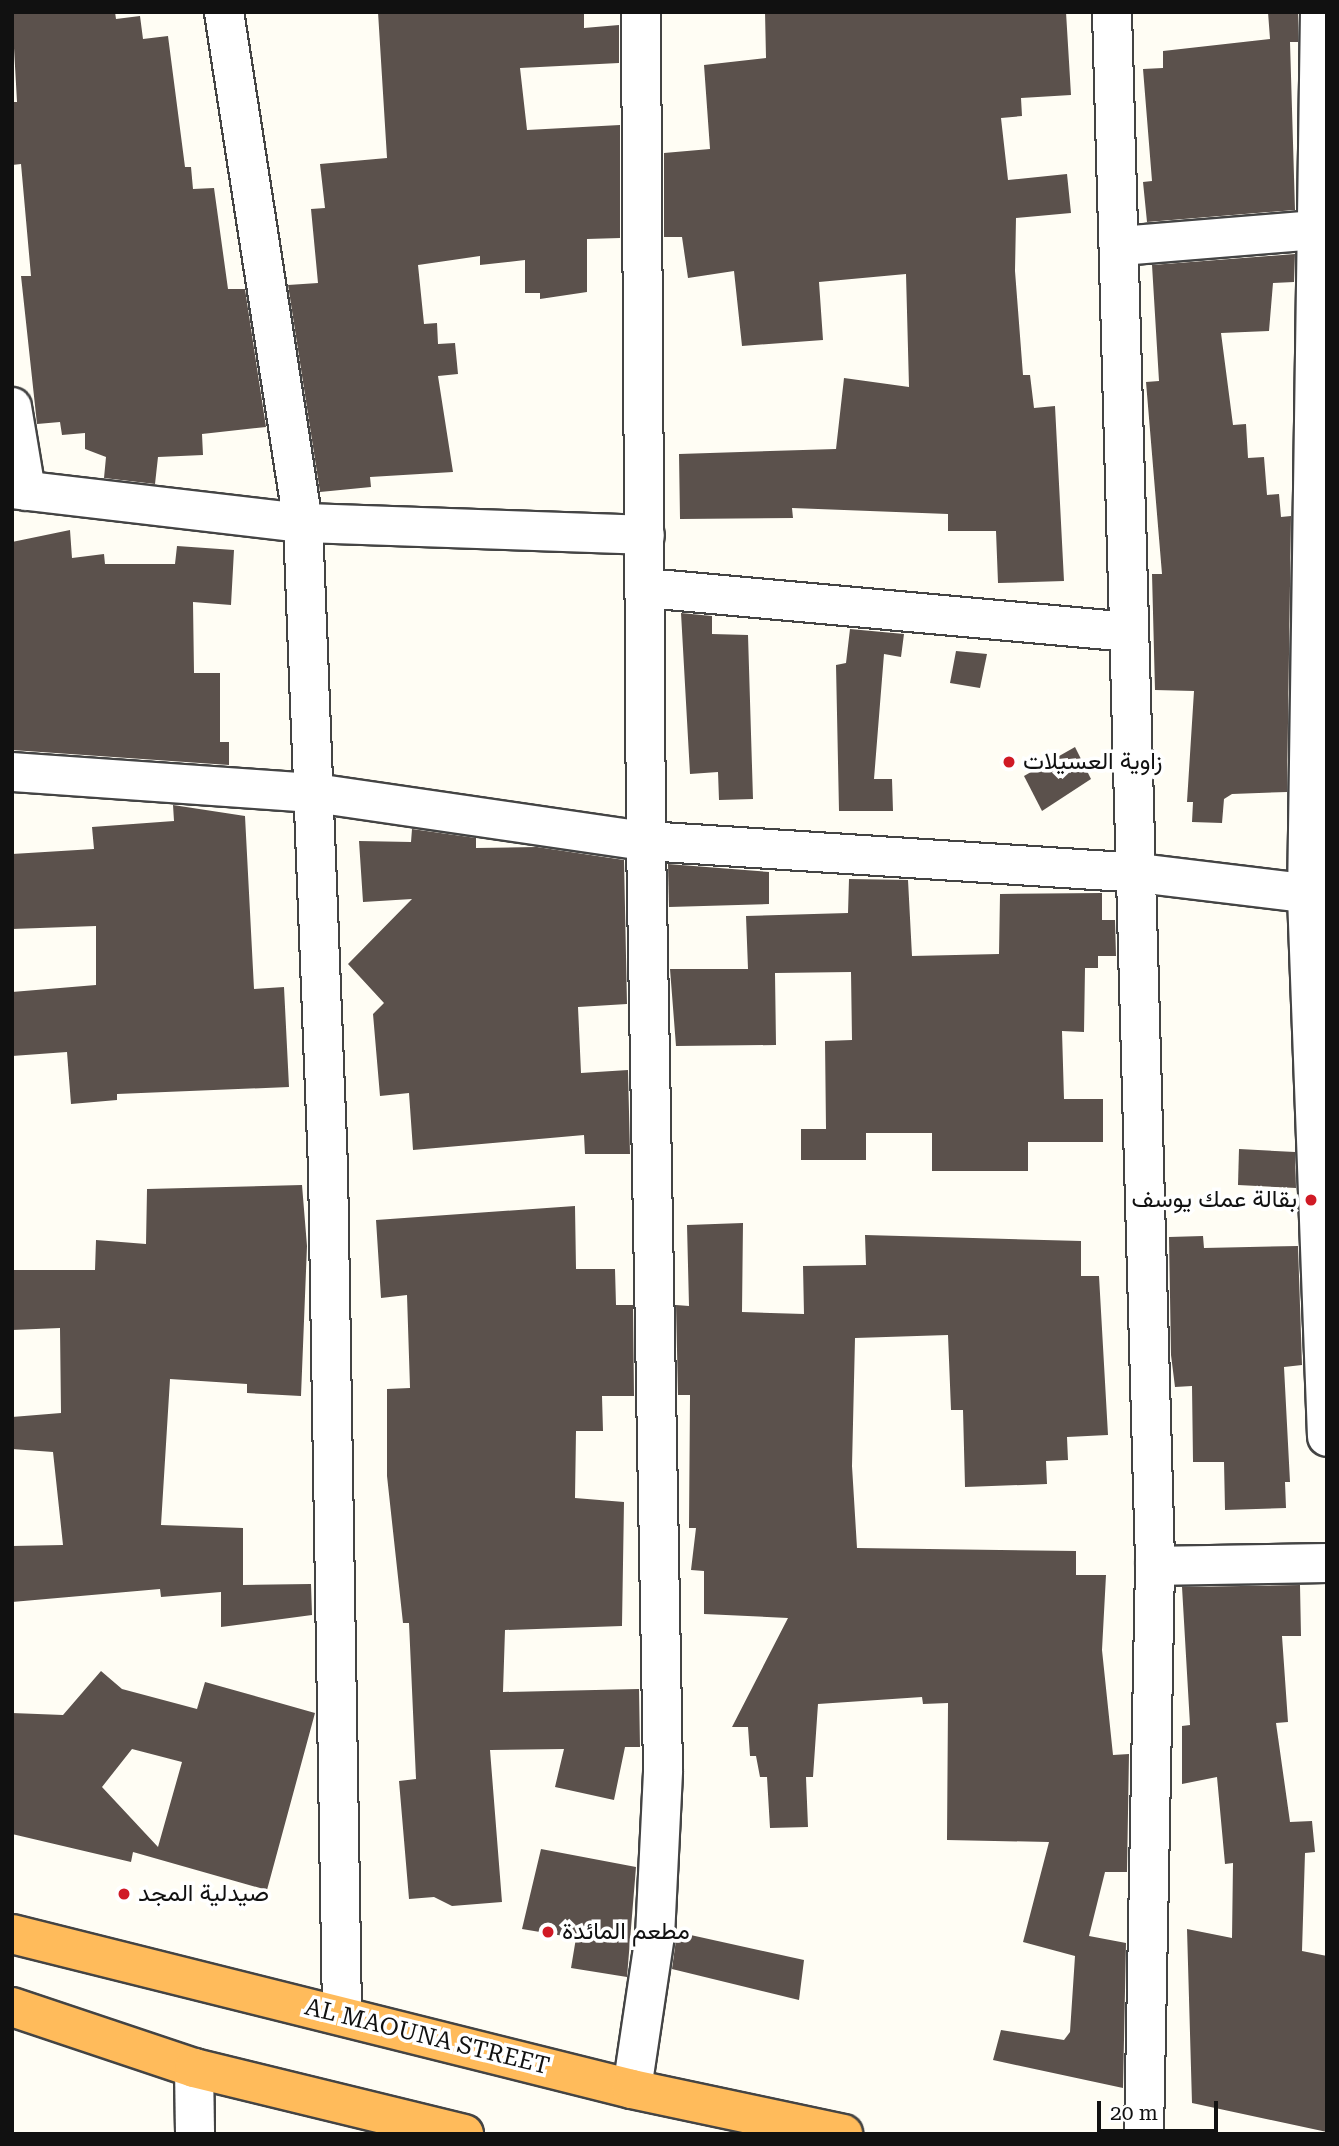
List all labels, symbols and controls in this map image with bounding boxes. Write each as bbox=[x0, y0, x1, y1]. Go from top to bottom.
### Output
place label: زاوية العسيلات bbox=[1023, 748, 1162, 776]
marker: زاوية العسيلات bbox=[1001, 754, 1017, 770]
place label: بقالة عمك يوسف bbox=[1131, 1186, 1297, 1214]
marker: بقالة عمك يوسف bbox=[1303, 1192, 1319, 1208]
place label: صيدلية المجد bbox=[138, 1880, 269, 1908]
marker: صيدلية المجد bbox=[116, 1886, 132, 1902]
place label: مطعم المائدة bbox=[562, 1918, 690, 1946]
marker: مطعم المائدة bbox=[540, 1924, 556, 1940]
street label: AL MAOUNA STREET bbox=[302, 1993, 552, 2081]
scale bar bbox=[1101, 2086, 1222, 2130]
text: 20 m bbox=[1110, 2101, 1158, 2125]

